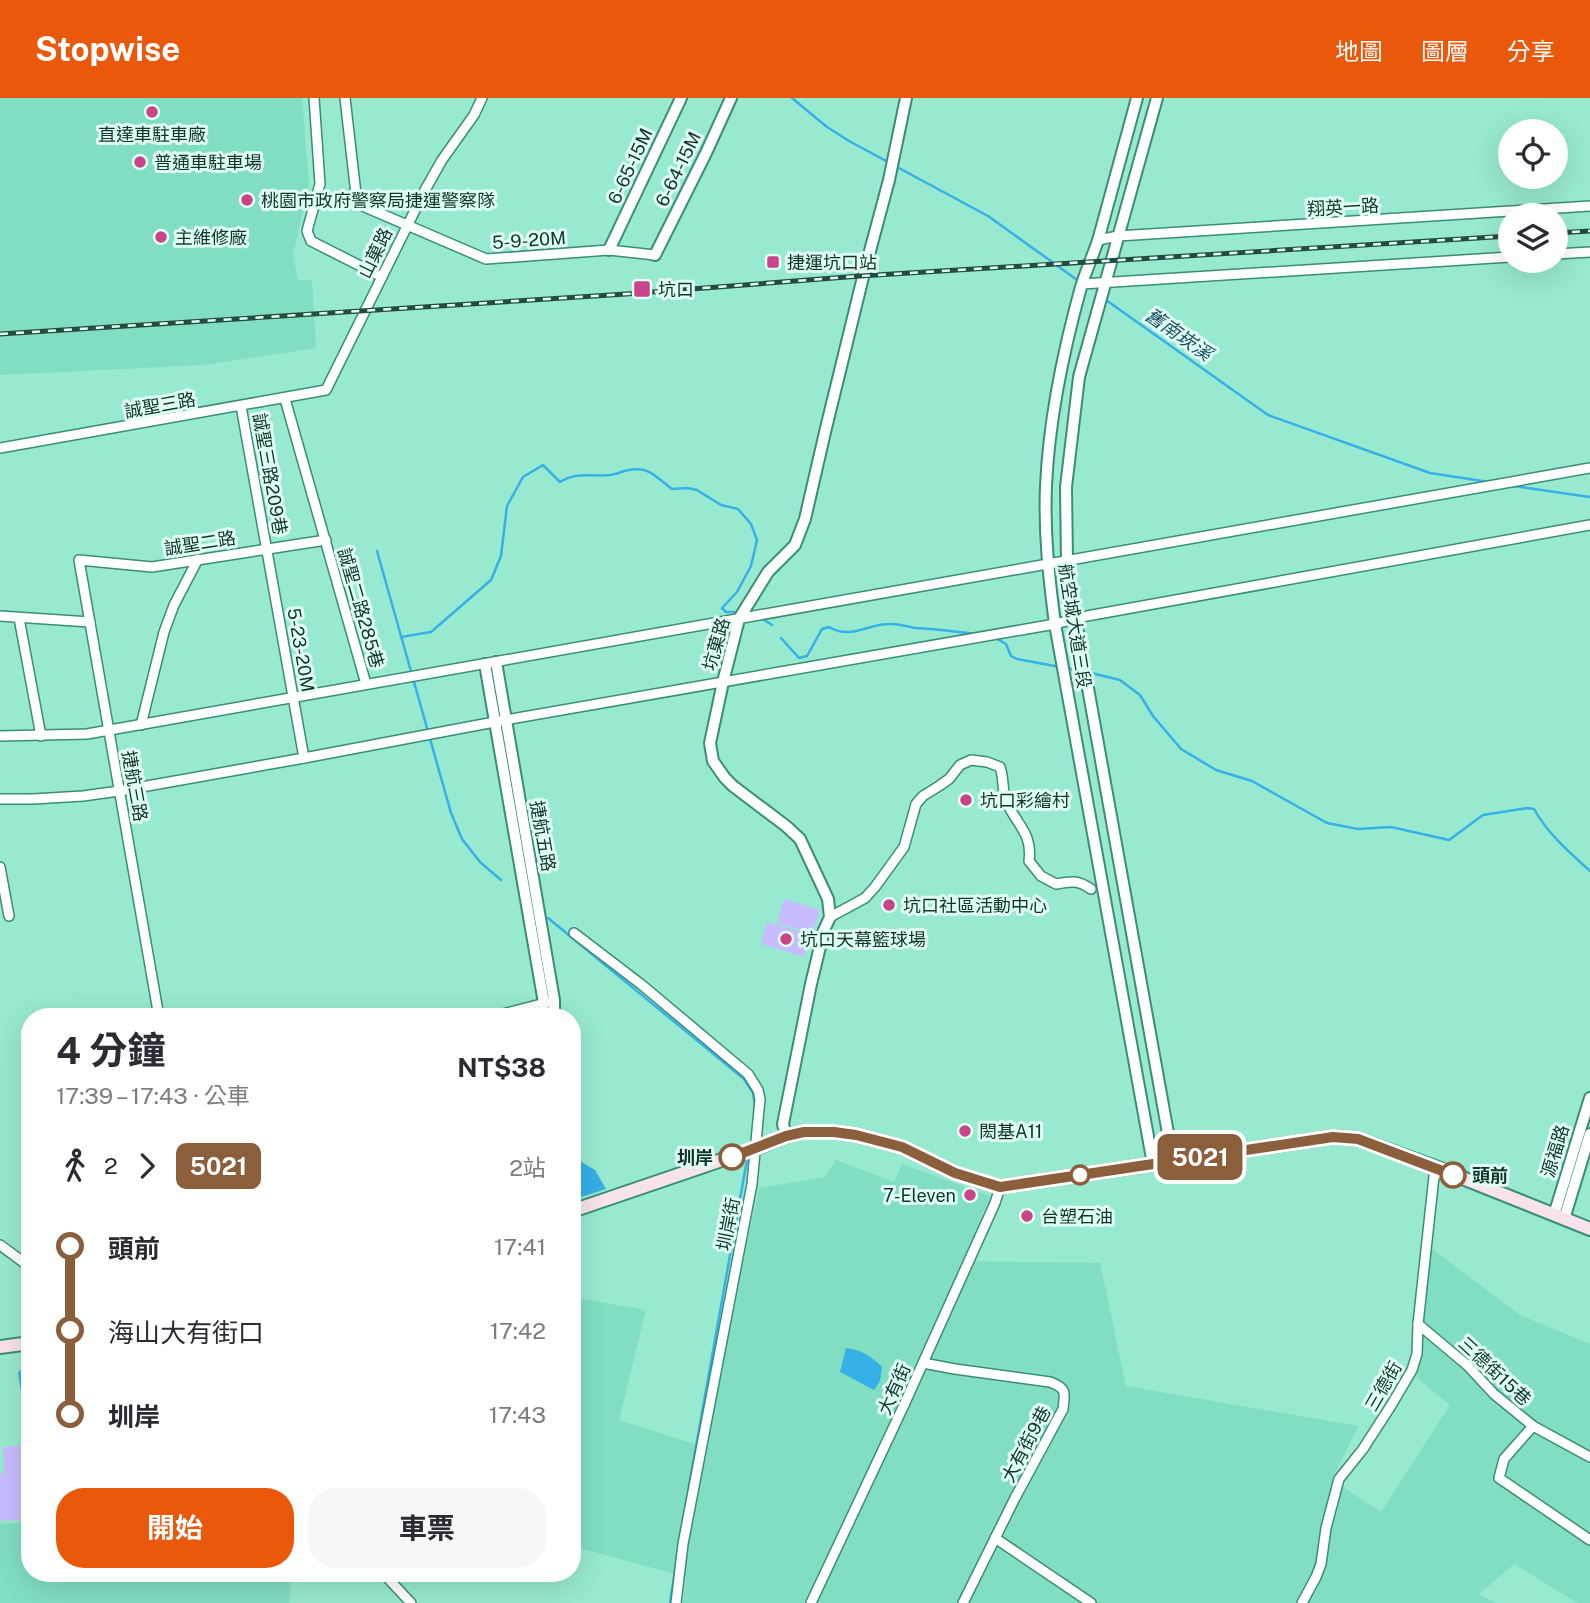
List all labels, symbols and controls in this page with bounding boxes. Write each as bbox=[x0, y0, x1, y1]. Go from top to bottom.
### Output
text: Stopwise bbox=[35, 30, 180, 68]
text: 地圖 bbox=[1335, 37, 1383, 65]
text: 圖層 bbox=[1421, 37, 1469, 65]
text: 分享 bbox=[1507, 37, 1555, 65]
marker: 直達車駐車廠 bbox=[144, 104, 160, 120]
map controls bbox=[1498, 119, 1568, 273]
button: locate bbox=[1498, 119, 1568, 189]
place label: 直達車駐車廠 bbox=[98, 124, 206, 145]
street label: 6-65-15M bbox=[603, 125, 657, 207]
street label: 6-64-15M bbox=[651, 128, 705, 210]
place label: 普通車駐車場 bbox=[154, 152, 262, 173]
marker: 普通車駐車場 bbox=[132, 154, 148, 170]
place label: 桃園市政府警察局捷運警察隊 bbox=[261, 190, 495, 211]
marker: 桃園市政府警察局捷運警察隊 bbox=[239, 192, 255, 208]
street label: 翔英一路 bbox=[1306, 195, 1380, 219]
button: layers bbox=[1498, 203, 1568, 273]
street label: 山菓路 bbox=[354, 224, 396, 282]
place label: 主維修廠 bbox=[175, 227, 247, 248]
street label: 5-9-20M bbox=[491, 227, 567, 253]
marker: 主維修廠 bbox=[153, 229, 169, 245]
place label: 捷運坑口站 bbox=[787, 252, 877, 273]
marker: 捷運坑口站 bbox=[765, 254, 781, 270]
marker: 坑口 bbox=[632, 279, 652, 299]
place label: 坑口 bbox=[658, 279, 694, 300]
water label: 舊南崁溪 bbox=[1142, 303, 1219, 367]
street label: 誠聖三路 bbox=[123, 388, 197, 422]
street label: 誠聖三路209巷 bbox=[249, 412, 291, 536]
street label: 誠聖二路 bbox=[163, 527, 237, 559]
street label: 誠聖二路285巷 bbox=[334, 546, 388, 670]
street label: 航空城大道三段 bbox=[1055, 562, 1095, 690]
street label: 5-23-20M bbox=[283, 606, 319, 694]
street label: 坑菓路 bbox=[698, 615, 734, 673]
street label: 捷航三路 bbox=[118, 749, 152, 823]
place label: 坑口彩繪村 bbox=[980, 790, 1070, 811]
marker: 坑口彩繪村 bbox=[958, 792, 974, 808]
street label: 捷航五路 bbox=[526, 799, 560, 873]
place label: 坑口社區活動中心 bbox=[903, 895, 1047, 916]
marker: 坑口社區活動中心 bbox=[881, 897, 897, 913]
place label: 坑口天幕籃球場 bbox=[800, 929, 926, 950]
marker: 坑口天幕籃球場 bbox=[778, 931, 794, 947]
text: 4 分鐘 bbox=[56, 1028, 166, 1073]
text: NT$38 bbox=[457, 1052, 546, 1083]
text: 17:39 – 17:43 · 公車 bbox=[56, 1082, 250, 1109]
place label: 閎基A11 bbox=[979, 1121, 1042, 1142]
street label: 源福路 bbox=[1537, 1122, 1573, 1180]
marker: 閎基A11 bbox=[957, 1123, 973, 1139]
line badge: 5021 bbox=[1151, 1134, 1249, 1180]
text: 5021 bbox=[1171, 1143, 1229, 1171]
marker: 圳岸 bbox=[719, 1144, 745, 1170]
icon: walk bbox=[56, 1147, 94, 1185]
icon: forward bbox=[128, 1147, 166, 1185]
place label: 圳岸 bbox=[677, 1147, 713, 1168]
text: 2 bbox=[104, 1152, 118, 1179]
text: 5021 bbox=[190, 1152, 247, 1180]
text: 2站 bbox=[509, 1154, 546, 1181]
marker: 頭前 bbox=[1440, 1162, 1466, 1188]
unlabelled marker bbox=[1070, 1165, 1090, 1185]
place label: 頭前 bbox=[1472, 1165, 1508, 1186]
place label: 7-Eleven bbox=[883, 1185, 956, 1206]
marker: 7-Eleven bbox=[962, 1187, 978, 1203]
street label: 圳岸街 bbox=[713, 1195, 743, 1253]
place label: 台塑石油 bbox=[1041, 1206, 1113, 1227]
marker: 台塑石油 bbox=[1019, 1208, 1035, 1224]
text: 頭前 bbox=[108, 1233, 160, 1264]
text: 17:41 bbox=[494, 1233, 546, 1260]
text: 海山大有街口 bbox=[108, 1317, 264, 1348]
text: 17:42 bbox=[490, 1317, 546, 1344]
street label: 三德街15巷 bbox=[1455, 1332, 1535, 1410]
street label: 三德街 bbox=[1360, 1357, 1406, 1415]
street label: 大有街 bbox=[873, 1360, 915, 1418]
text: 圳岸 bbox=[108, 1401, 160, 1432]
text: 17:43 bbox=[489, 1401, 546, 1428]
street label: 大有街9巷 bbox=[997, 1402, 1055, 1486]
button: 開始 bbox=[56, 1488, 294, 1568]
button: 車票 bbox=[308, 1488, 546, 1568]

